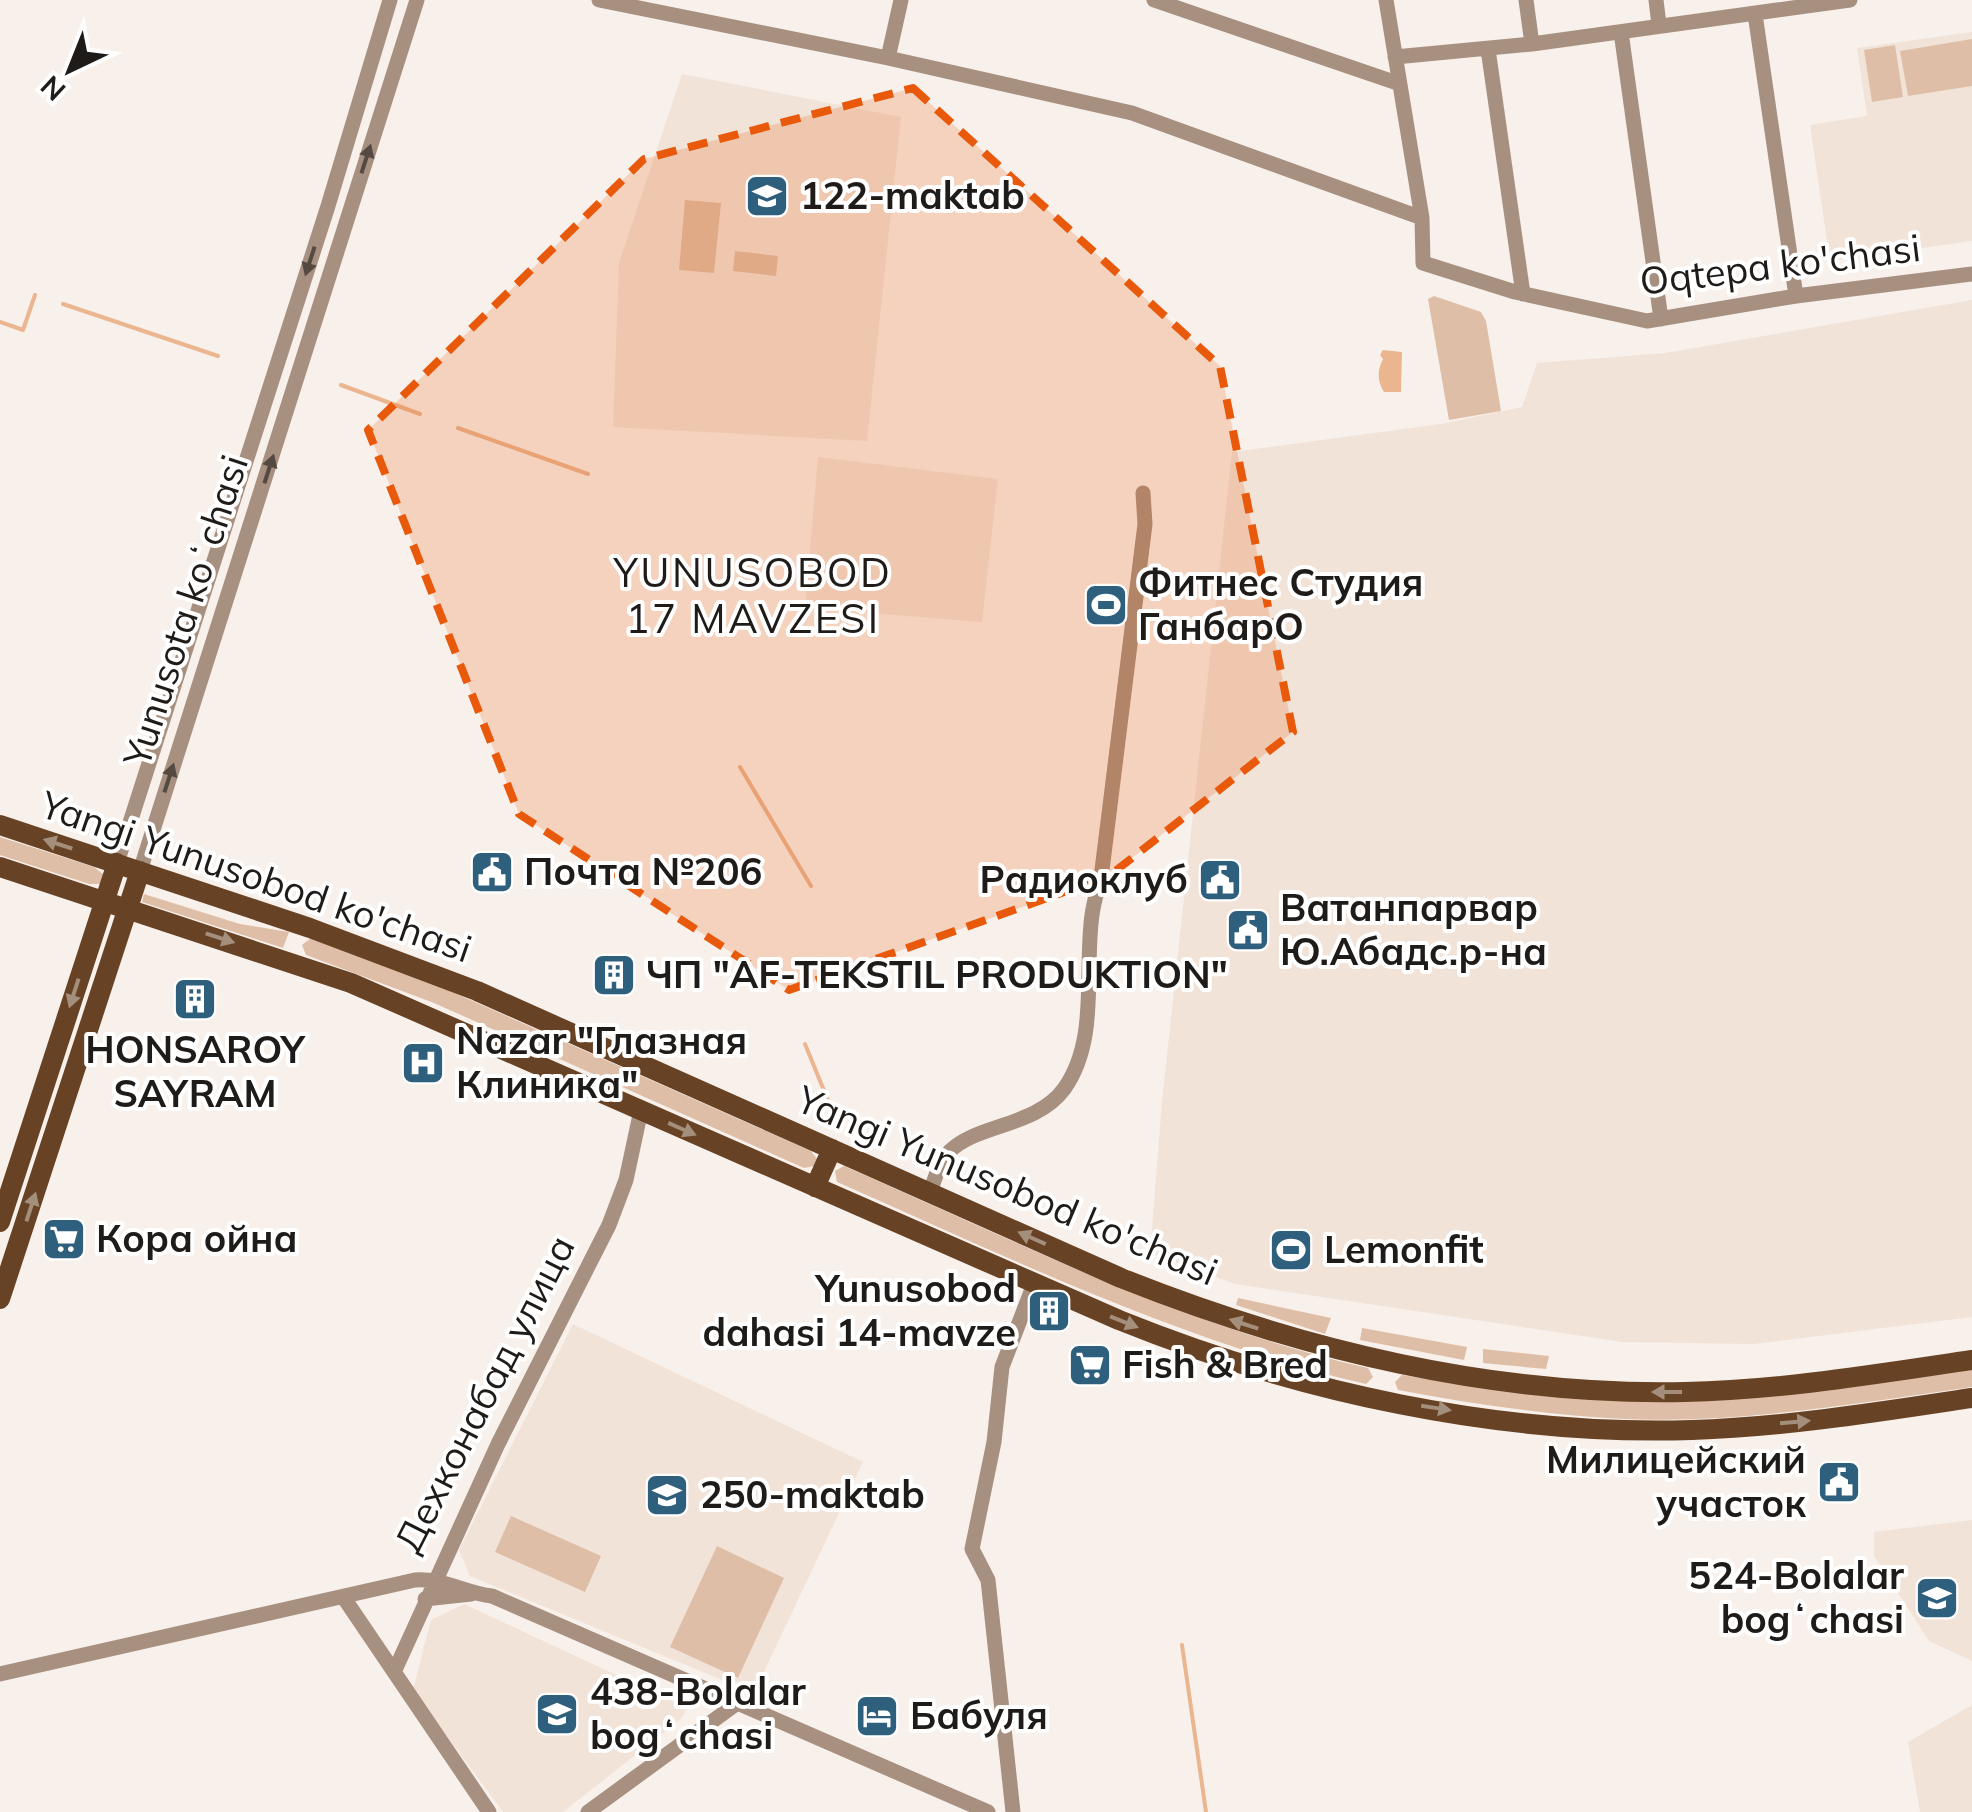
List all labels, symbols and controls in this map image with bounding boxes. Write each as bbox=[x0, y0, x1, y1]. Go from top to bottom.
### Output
north arrow bbox=[20, 20, 120, 120]
text: N bbox=[33, 69, 72, 109]
one-way arrow bbox=[360, 144, 375, 174]
place label: 122-maktab bbox=[800, 171, 1025, 219]
school or university icon: 122-maktab bbox=[744, 173, 790, 219]
street label: Oqtepa ko'chasi bbox=[1637, 223, 1923, 305]
one-way arrow bbox=[302, 246, 317, 276]
street label: Yunusota koʻchasi bbox=[112, 449, 258, 773]
one-way arrow bbox=[262, 454, 277, 484]
district label: YUNUSOBOD 17 MAVZESI bbox=[613, 547, 892, 643]
place label: Фитнес Студия ГанбарО bbox=[1138, 558, 1423, 650]
sports icon: Фитнес Студия ГанбарО bbox=[1083, 582, 1129, 628]
one-way arrow bbox=[163, 763, 178, 793]
street label: Yangi Yunusobod ko'chasi bbox=[34, 779, 478, 972]
one-way arrow bbox=[43, 836, 73, 851]
place label: Почта №206 bbox=[524, 847, 762, 895]
public building icon: Почта №206 bbox=[469, 849, 515, 895]
place label: Радиоклуб bbox=[980, 855, 1188, 903]
public building icon: Радиоклуб bbox=[1197, 857, 1243, 903]
place label: Ватанпарвар Ю.Абадс.р-на bbox=[1280, 883, 1547, 975]
public building icon: Ватанпарвар Ю.Абадс.р-на bbox=[1225, 907, 1271, 953]
one-way arrow bbox=[205, 931, 236, 946]
place label: ЧП "AF-TEKSTIL PRODUKTION" bbox=[646, 950, 1228, 998]
building icon: ЧП "AF-TEKSTIL PRODUKTION" bbox=[591, 952, 637, 998]
building icon: HONSAROY SAYRAM bbox=[172, 976, 218, 1022]
one-way arrow bbox=[66, 979, 81, 1009]
place label: Nazar "Глазная Клиника" bbox=[456, 1016, 747, 1108]
place label: HONSAROY SAYRAM bbox=[85, 1025, 306, 1117]
hospital icon: Nazar "Глазная Клиника" bbox=[400, 1040, 446, 1086]
street label: Yangi Yunusobod ko'chasi bbox=[789, 1074, 1225, 1296]
one-way arrow bbox=[667, 1121, 697, 1137]
one-way arrow bbox=[24, 1192, 39, 1222]
place label: Кора ойна bbox=[96, 1214, 298, 1262]
supermarket icon: Кора ойна bbox=[41, 1216, 87, 1262]
place label: Lemonfit bbox=[1324, 1225, 1484, 1273]
street label: Дехконабад улица bbox=[383, 1227, 585, 1560]
sports icon: Lemonfit bbox=[1268, 1227, 1314, 1273]
one-way arrow bbox=[1017, 1230, 1047, 1246]
place label: Yunusobod dahasi 14-mavze bbox=[702, 1264, 1016, 1356]
building icon: Yunusobod dahasi 14-mavze bbox=[1026, 1288, 1072, 1334]
one-way arrow bbox=[1109, 1314, 1138, 1330]
one-way arrow bbox=[1228, 1315, 1258, 1330]
place label: Fish & Bred bbox=[1122, 1340, 1328, 1388]
supermarket icon: Fish & Bred bbox=[1067, 1342, 1113, 1388]
one-way arrow bbox=[1650, 1384, 1682, 1400]
one-way arrow bbox=[1421, 1401, 1452, 1417]
one-way arrow bbox=[1779, 1414, 1811, 1430]
place label: Милицейский участок bbox=[1546, 1435, 1806, 1527]
public building icon: Милицейский участок bbox=[1816, 1459, 1862, 1505]
place label: 250-maktab bbox=[700, 1470, 925, 1518]
school or university icon: 250-maktab bbox=[644, 1472, 690, 1518]
place label: 524-Bolalar bogʻchasi bbox=[1688, 1551, 1904, 1643]
school or university icon: 524-Bolalar bogʻchasi bbox=[1914, 1575, 1960, 1621]
place label: 438-Bolalar bogʻchasi bbox=[590, 1667, 806, 1759]
school or university icon: 438-Bolalar bogʻchasi bbox=[534, 1691, 580, 1737]
place label: Бабуля bbox=[910, 1691, 1048, 1739]
hotel icon: Бабуля bbox=[854, 1693, 900, 1739]

